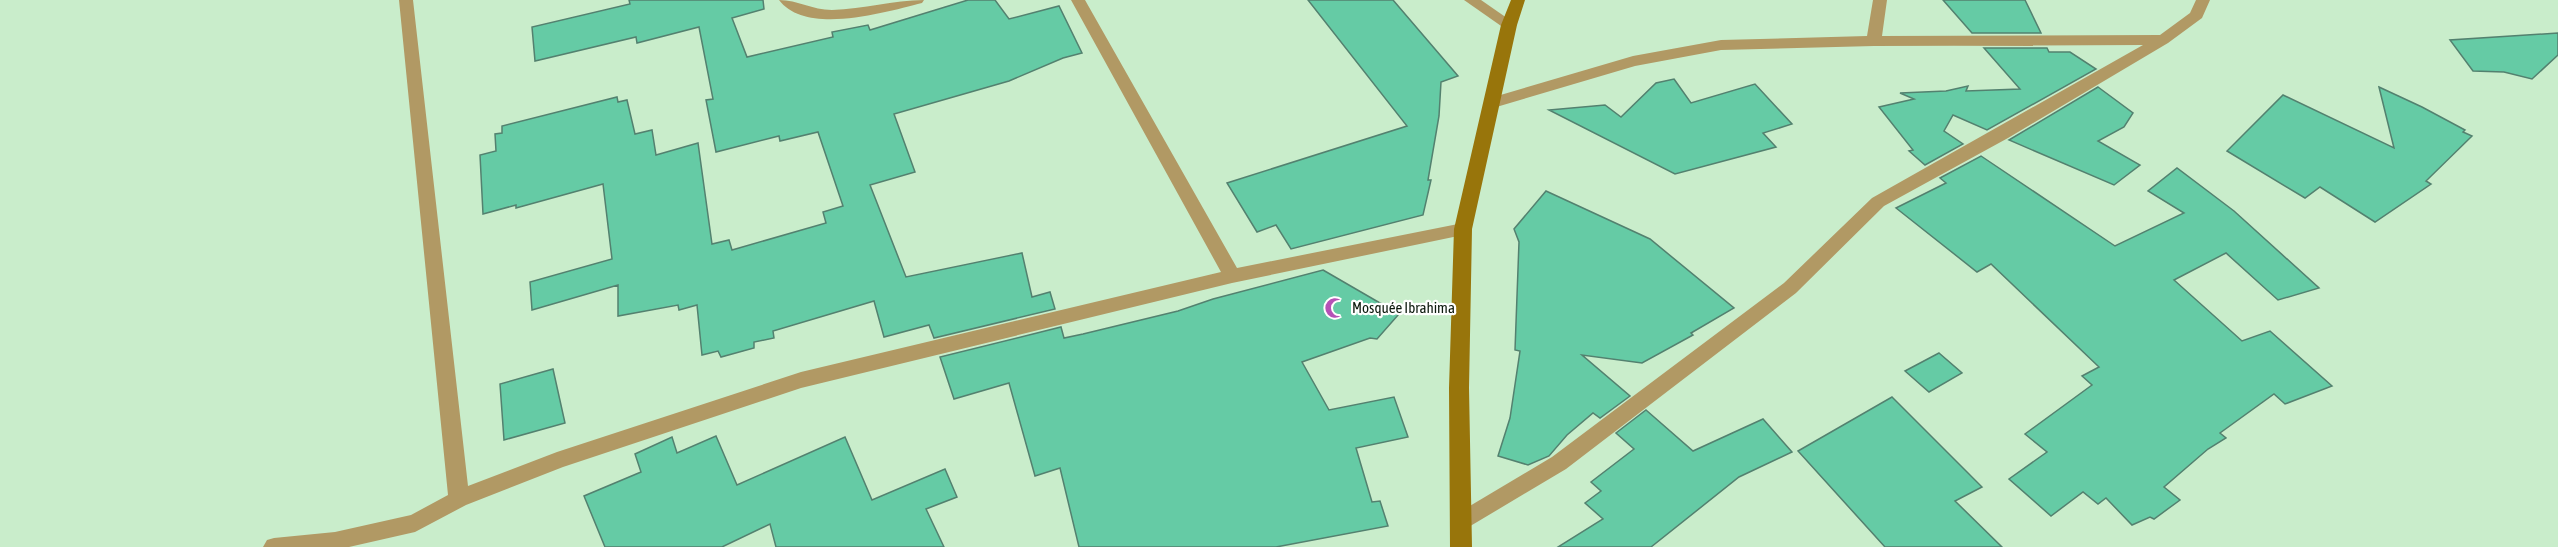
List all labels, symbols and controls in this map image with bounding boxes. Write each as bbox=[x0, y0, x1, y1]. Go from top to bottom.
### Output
mosque icon: Mosquée Ibrahima bbox=[1323, 296, 1347, 320]
place label: Mosquée Ibrahima bbox=[1352, 299, 1455, 316]

